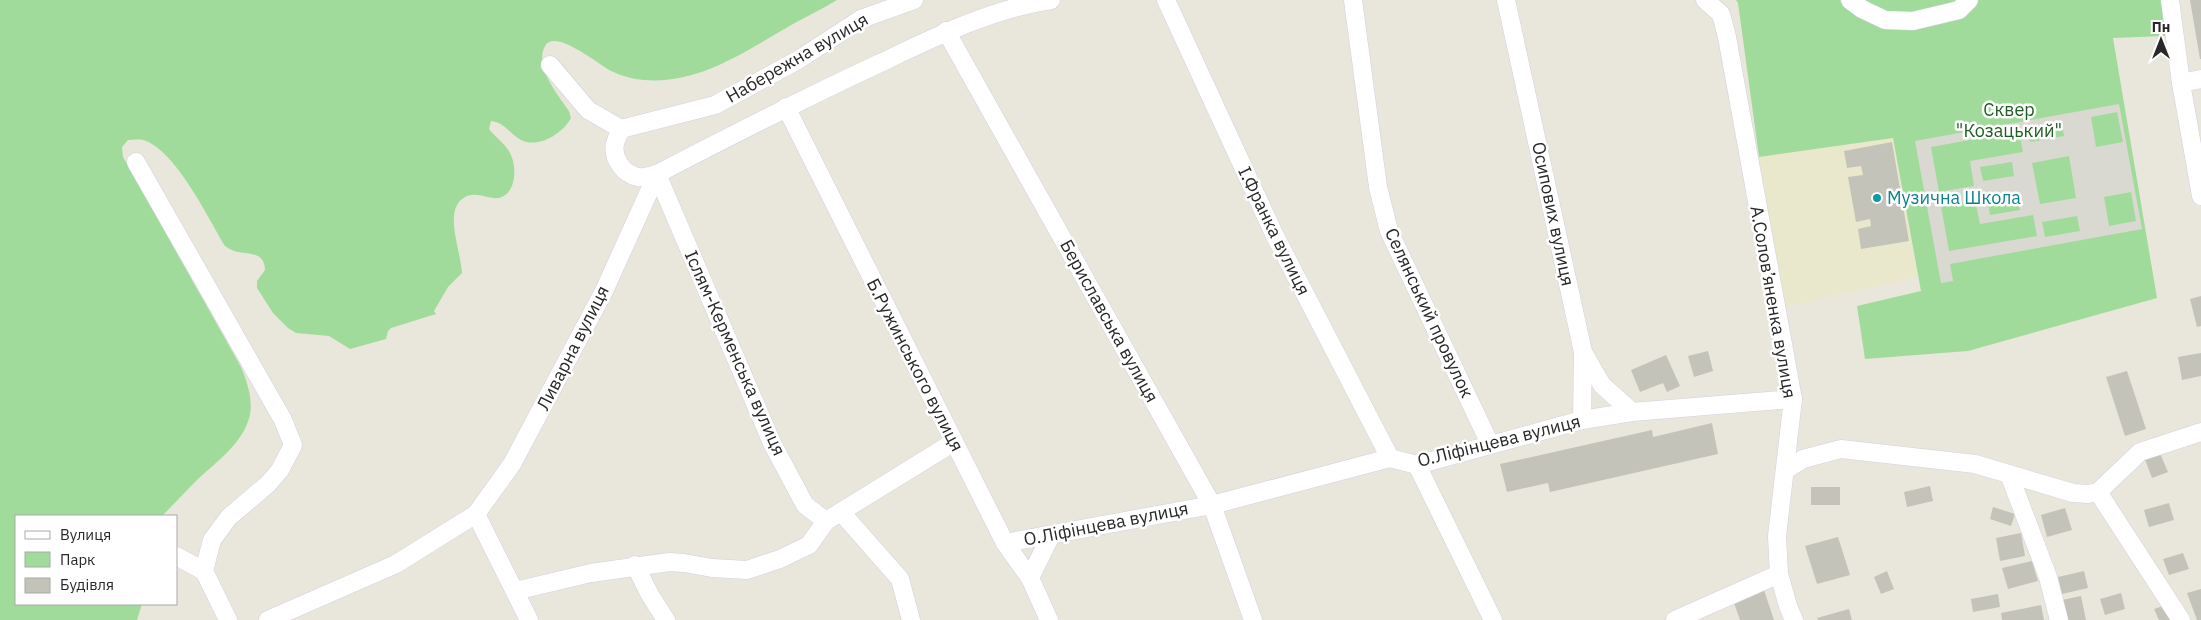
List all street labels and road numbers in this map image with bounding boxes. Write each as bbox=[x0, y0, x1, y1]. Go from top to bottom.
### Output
street label: Набережна вулиця bbox=[721, 7, 872, 108]
street label: Осипових вулиця bbox=[1527, 140, 1580, 288]
street label: І.Франка вулиця bbox=[1233, 163, 1316, 299]
street label: А.Солов’яненка вулиця bbox=[1745, 204, 1802, 400]
street label: Селянський провулок bbox=[1380, 224, 1479, 401]
street label: Бериславська вулиця bbox=[1055, 235, 1164, 406]
street label: Іслям-Керменська вулиця bbox=[680, 247, 791, 459]
street label: Б.Ружинського вулиця bbox=[862, 274, 969, 455]
street label: Ливарна вулиця bbox=[531, 281, 614, 414]
street label: О.Ліфінцева вулиця bbox=[1415, 409, 1583, 472]
street label: О.Ліфінцева вулиця bbox=[1022, 496, 1190, 551]

